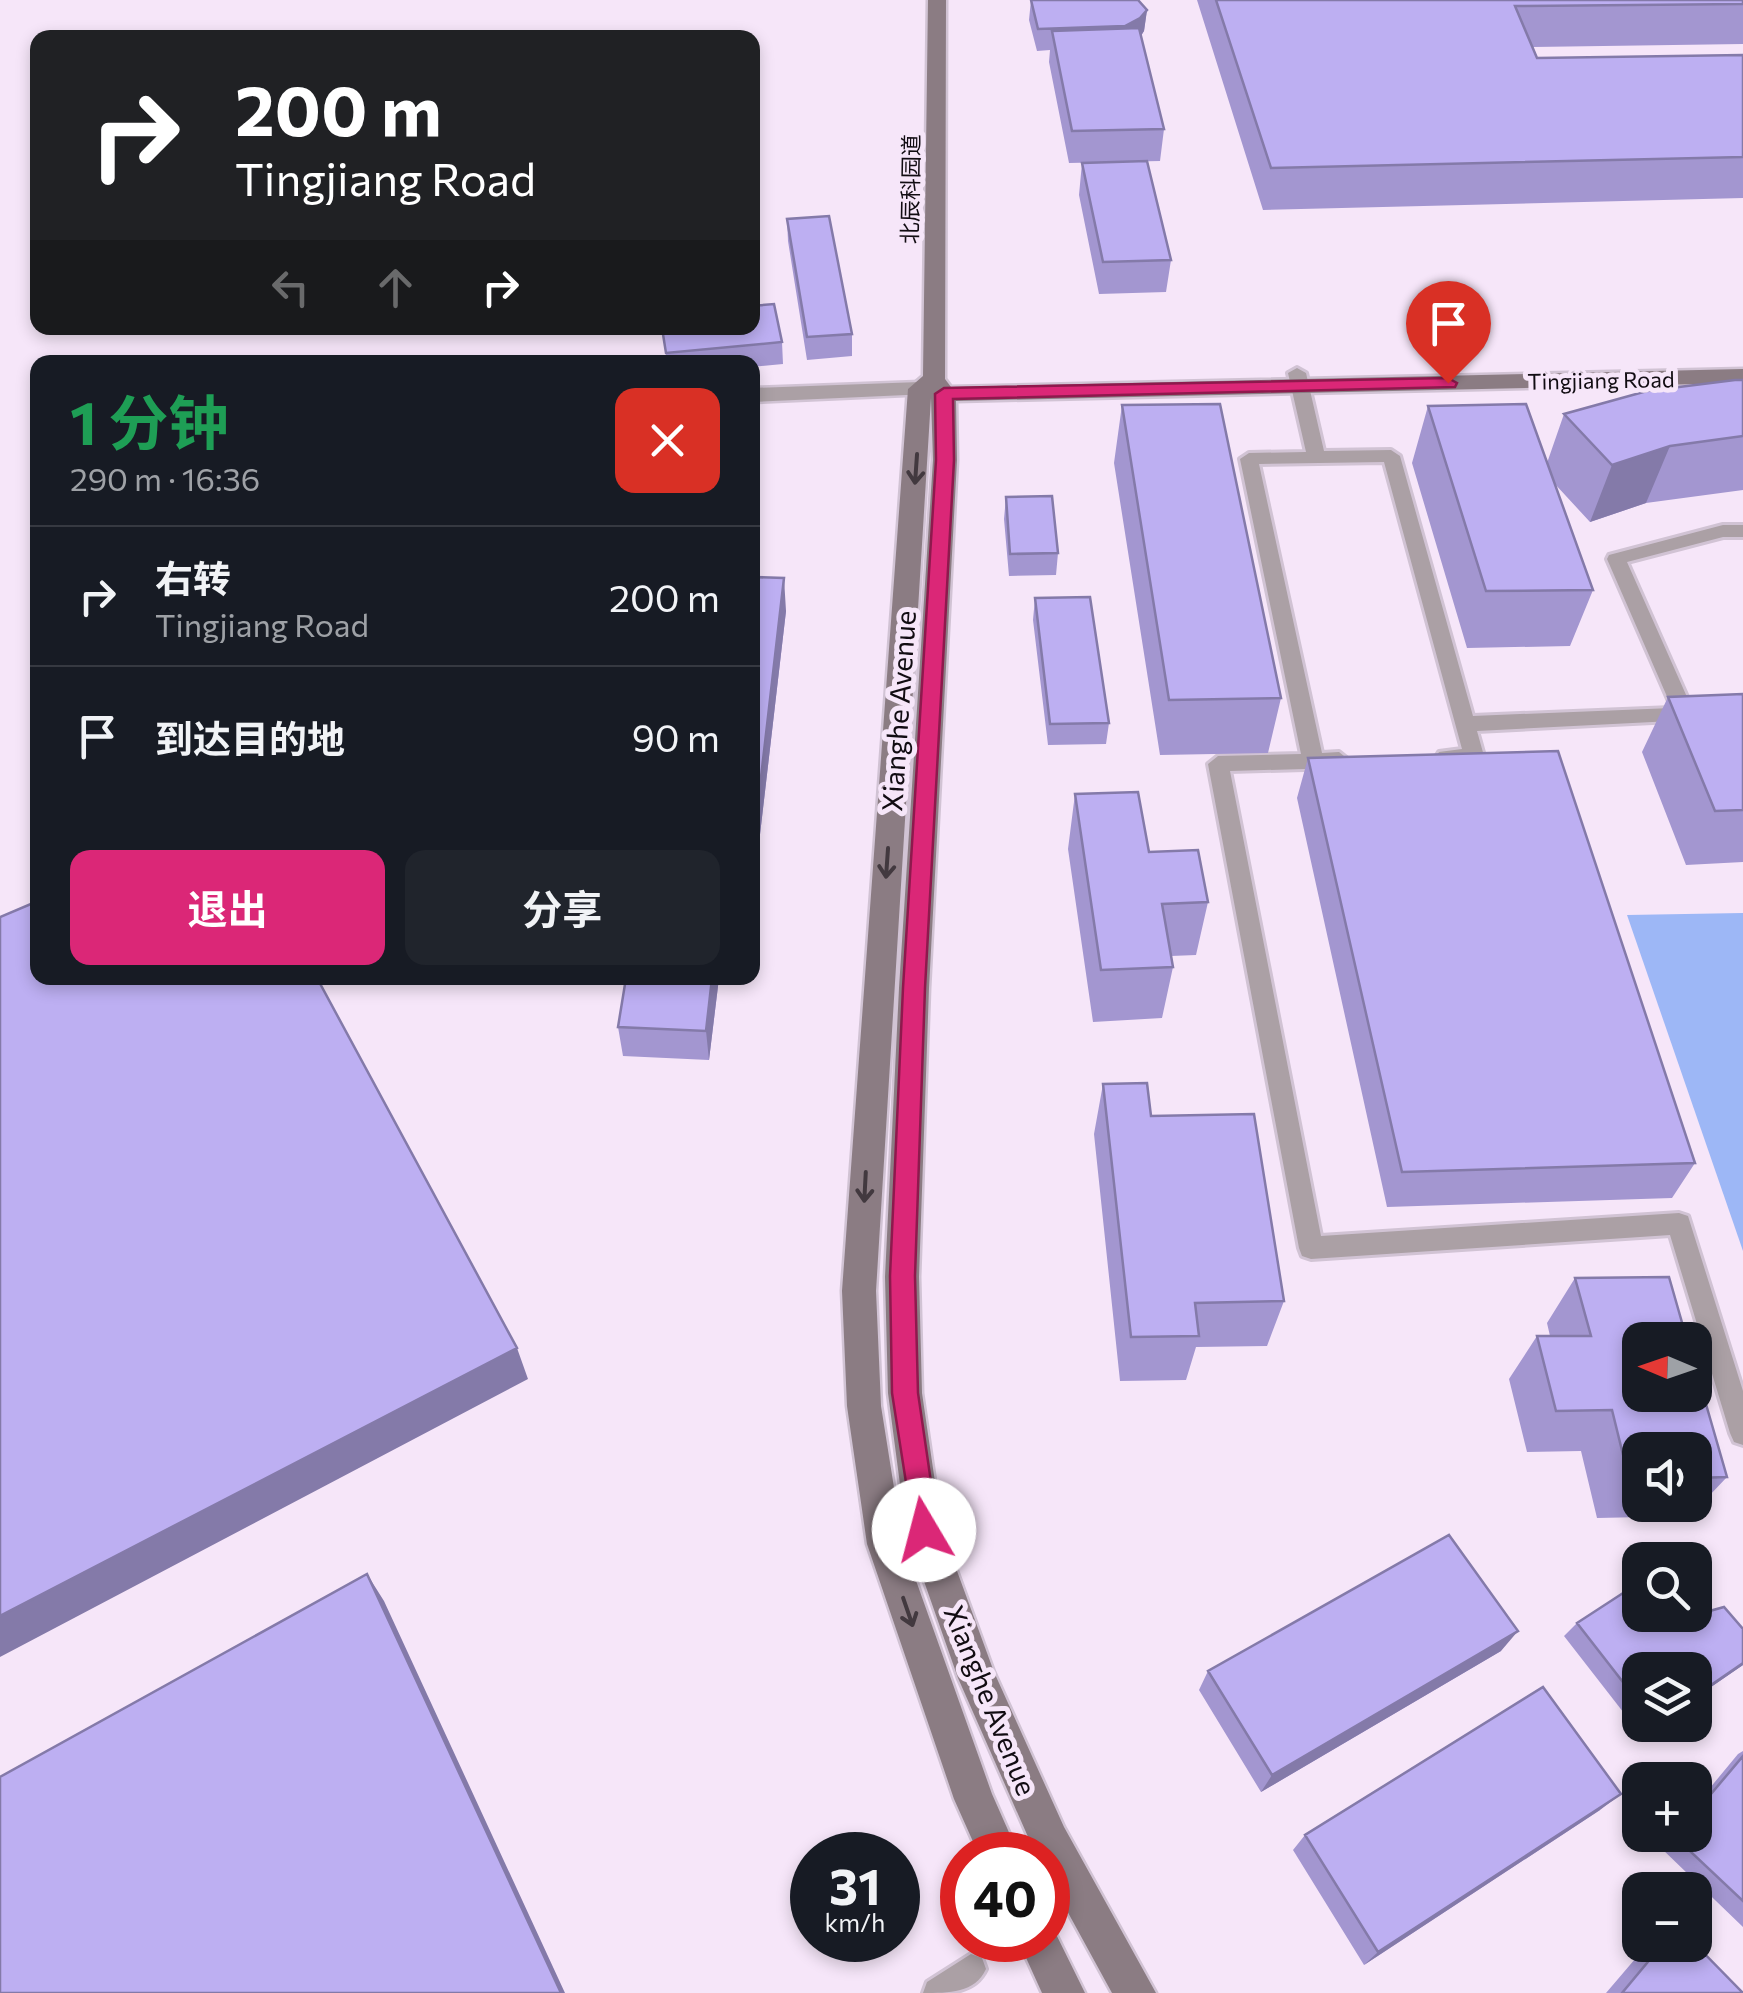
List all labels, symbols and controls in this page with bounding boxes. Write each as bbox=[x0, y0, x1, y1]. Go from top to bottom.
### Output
text: 200 m bbox=[235, 65, 442, 150]
icon: right bbox=[70, 70, 200, 200]
street label: 北辰科园道 bbox=[896, 134, 924, 244]
text: Tingjiang Road bbox=[235, 150, 536, 205]
icon: left bbox=[263, 260, 318, 315]
icon: ahead bbox=[368, 260, 423, 315]
icon: right bbox=[473, 260, 528, 315]
pin bbox=[1406, 281, 1491, 384]
icon: arrive bbox=[1421, 296, 1476, 351]
street label: Tingjiang Road bbox=[1527, 365, 1675, 395]
text: 1 分钟 bbox=[70, 384, 229, 457]
button: close bbox=[615, 388, 720, 493]
one-way arrow bbox=[906, 453, 925, 485]
text: 290 m · 16:36 bbox=[70, 458, 260, 498]
text: 右转 bbox=[155, 554, 231, 601]
icon: right bbox=[70, 569, 125, 624]
text: 200 m bbox=[609, 573, 720, 620]
text: Tingjiang Road bbox=[155, 604, 369, 644]
street label: Xianghe Avenue bbox=[874, 609, 922, 813]
icon: arrive bbox=[70, 709, 125, 764]
text: 90 m bbox=[632, 713, 720, 760]
text: 到达目的地 bbox=[155, 714, 345, 761]
one-way arrow bbox=[877, 847, 896, 879]
button: 退出 bbox=[70, 850, 385, 965]
button: 分享 bbox=[405, 850, 720, 965]
one-way arrow bbox=[855, 1171, 874, 1203]
north arrow bbox=[1622, 1322, 1712, 1412]
map controls bbox=[1622, 1322, 1712, 1962]
button: sound bbox=[1622, 1432, 1712, 1522]
position arrow bbox=[872, 1478, 976, 1582]
button: search bbox=[1622, 1542, 1712, 1632]
one-way arrow bbox=[900, 1596, 918, 1627]
street label: Xianghe Avenue bbox=[937, 1600, 1045, 1800]
button: layers bbox=[1622, 1652, 1712, 1742]
button: + bbox=[1622, 1762, 1712, 1852]
speed limit sign: 40 bbox=[940, 1832, 1070, 1962]
text: 31 bbox=[829, 1854, 881, 1915]
button: − bbox=[1622, 1872, 1712, 1962]
text: km/h bbox=[825, 1907, 885, 1937]

